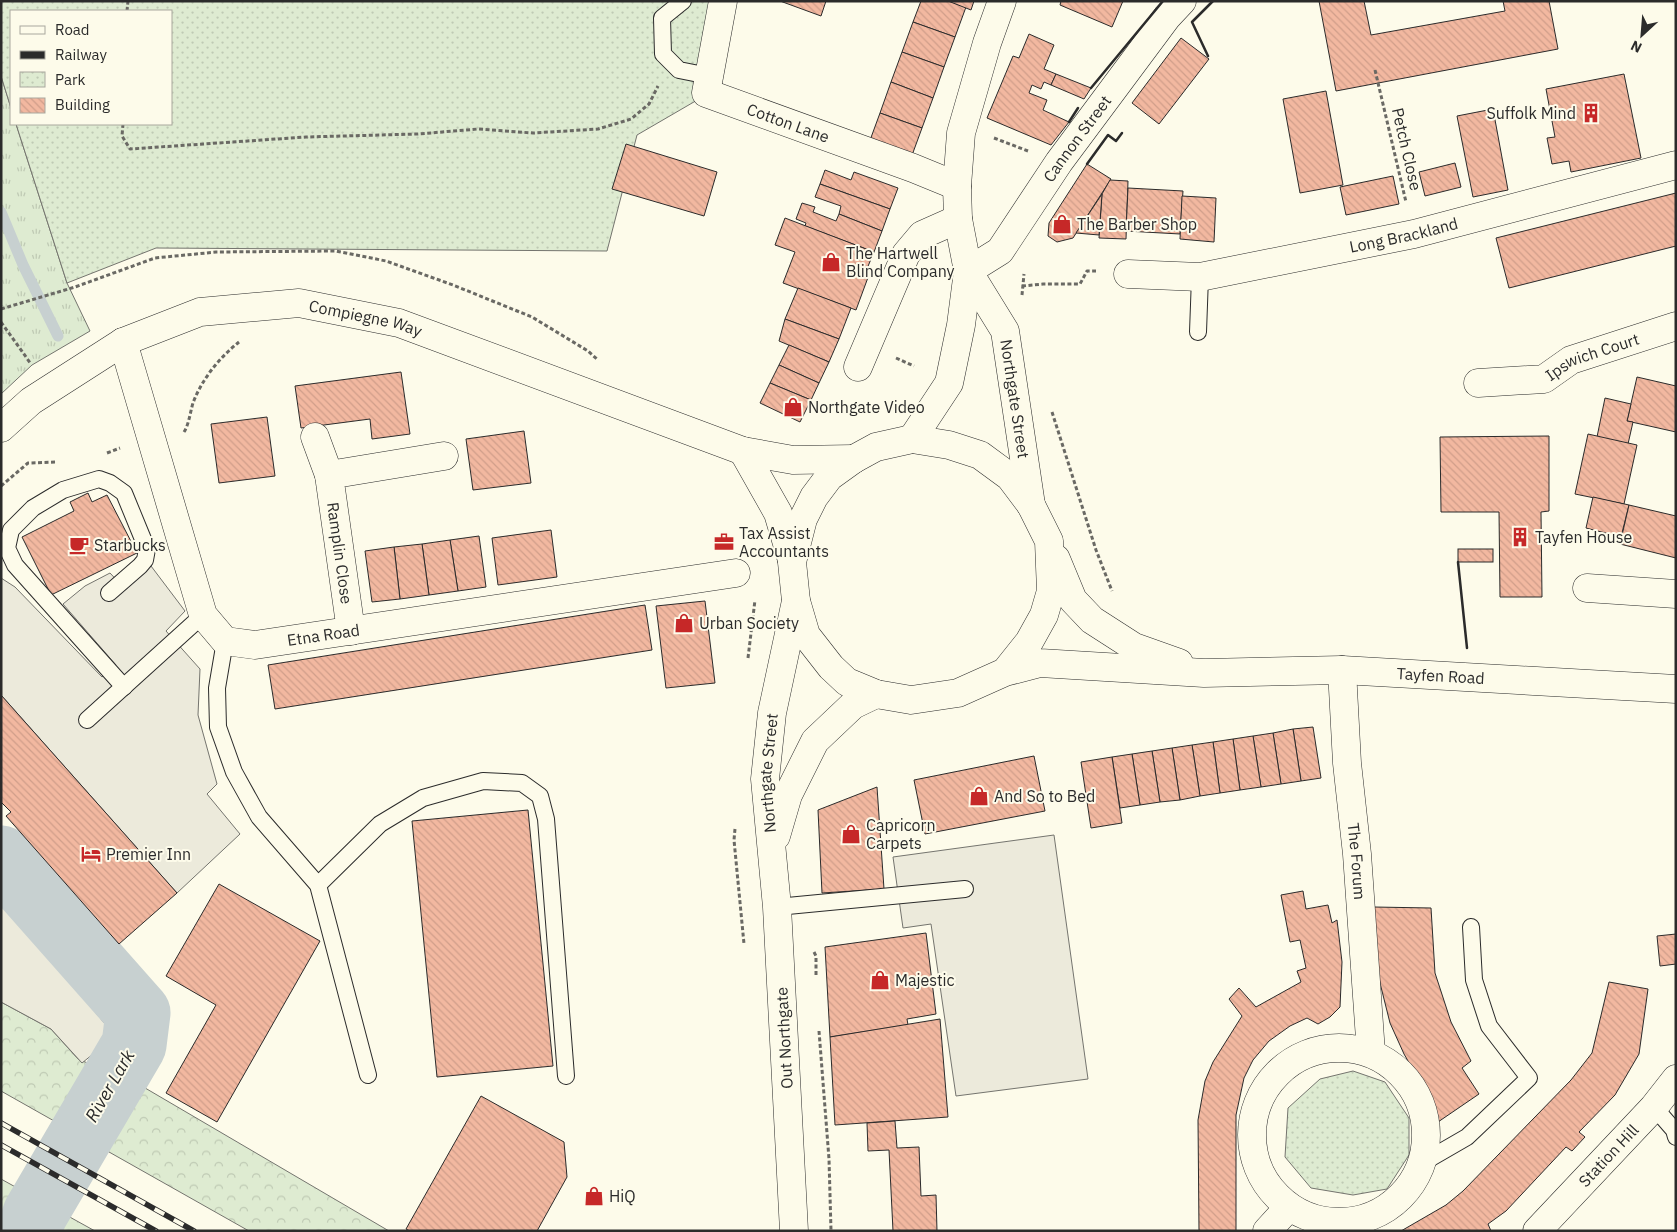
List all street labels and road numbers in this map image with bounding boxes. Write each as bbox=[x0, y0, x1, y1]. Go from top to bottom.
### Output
street label: Cannon Street bbox=[1039, 91, 1115, 186]
street label: Cotton Lane bbox=[744, 99, 832, 147]
street label: Petch Close bbox=[1388, 106, 1426, 193]
street label: Long Brackland bbox=[1348, 213, 1460, 257]
street label: Compiegne Way bbox=[307, 295, 425, 341]
street label: Ipswich Court bbox=[1541, 329, 1642, 385]
street label: Northgate Street bbox=[996, 338, 1034, 460]
street label: Ramplin Close bbox=[323, 501, 357, 606]
street label: Etna Road bbox=[286, 619, 361, 650]
street label: Tayfen Road bbox=[1396, 663, 1485, 688]
street label: Northgate Street bbox=[755, 712, 782, 834]
street label: The Forum bbox=[1344, 822, 1370, 901]
street label: Out Northgate bbox=[771, 986, 797, 1089]
street label: Station Hill bbox=[1574, 1120, 1643, 1191]

